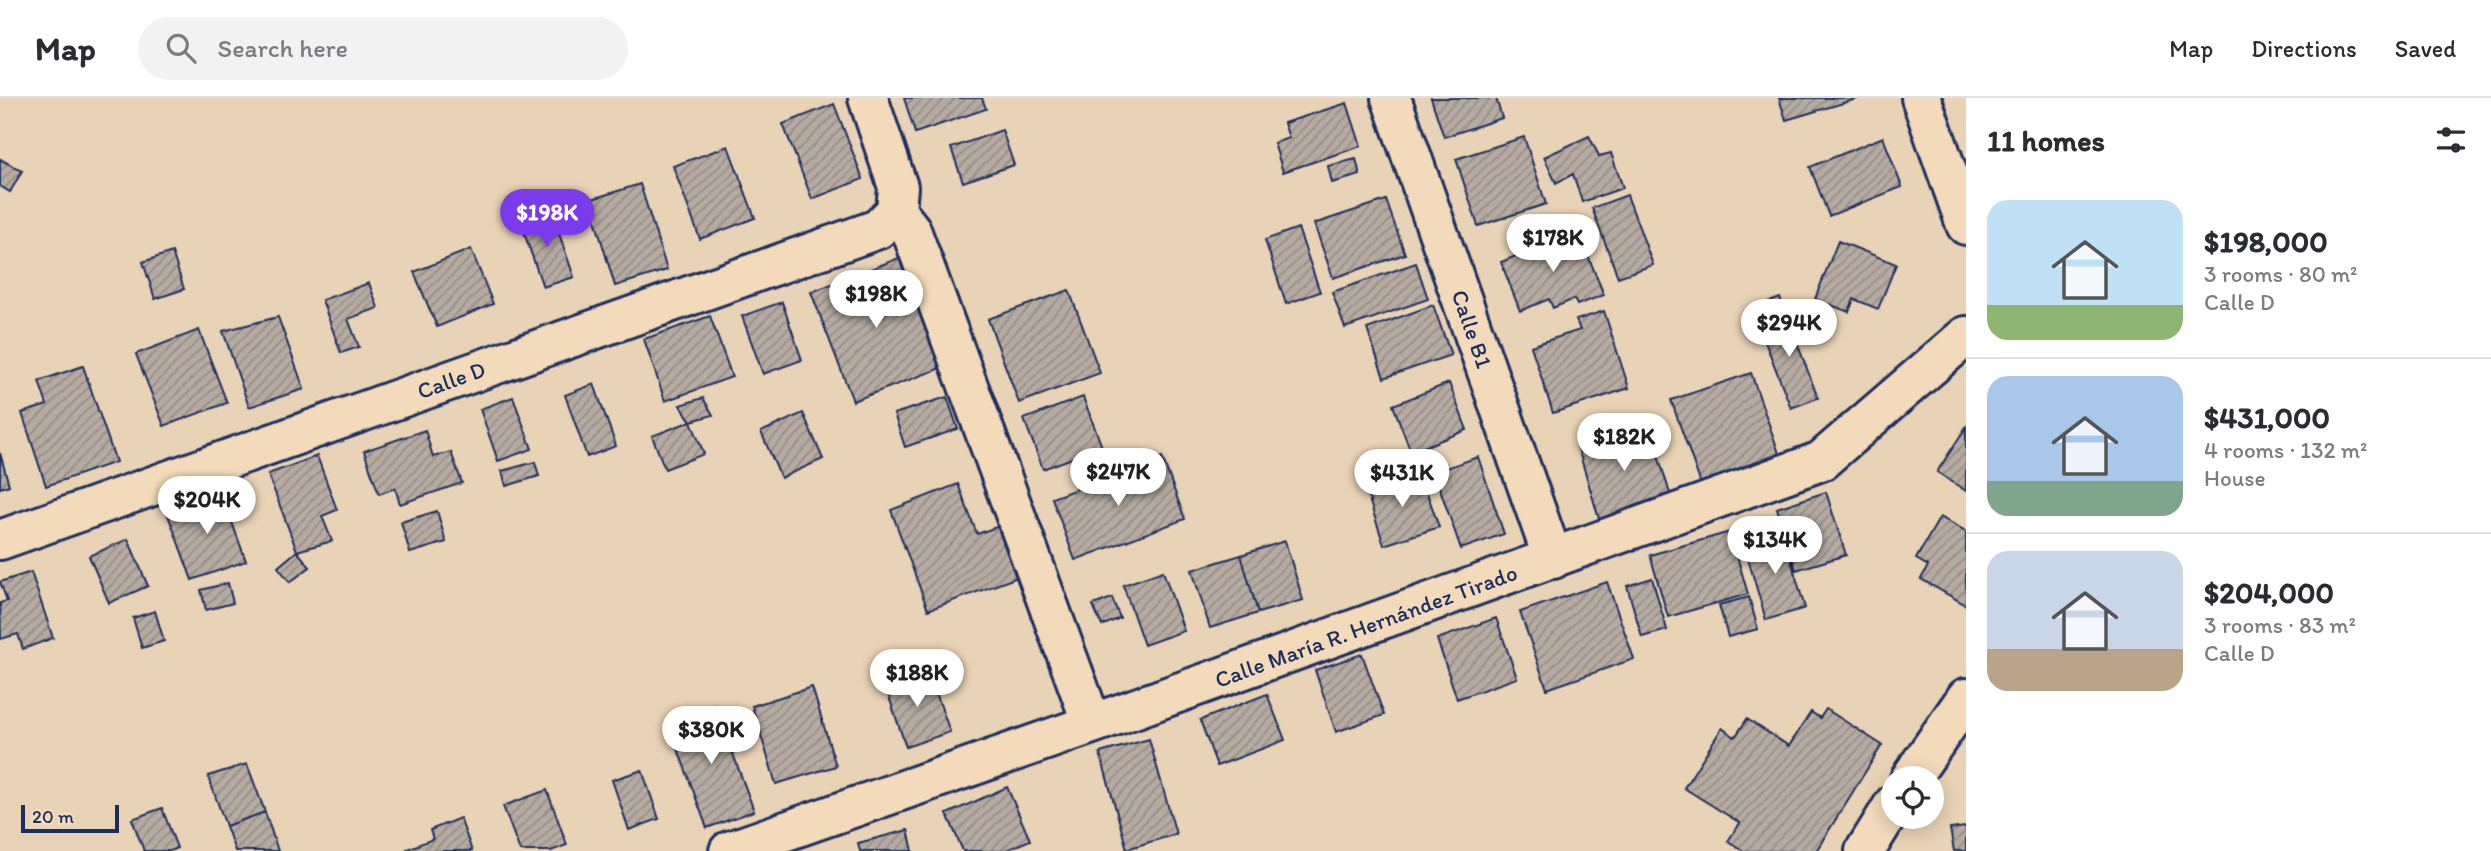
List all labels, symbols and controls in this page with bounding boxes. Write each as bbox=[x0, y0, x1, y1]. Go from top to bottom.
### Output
search box bbox=[138, 17, 628, 80]
text: Map bbox=[35, 29, 96, 68]
icon: search bbox=[162, 29, 200, 67]
text: Search here bbox=[218, 32, 348, 64]
text: Map bbox=[2169, 34, 2213, 63]
text: Directions bbox=[2251, 34, 2357, 63]
text: Saved bbox=[2395, 34, 2456, 63]
icon: filters bbox=[2432, 121, 2470, 159]
text: 11 homes bbox=[1987, 122, 2105, 159]
pin: $198K bbox=[498, 190, 596, 249]
text: $198K bbox=[516, 198, 578, 226]
pin: $178K bbox=[1504, 214, 1602, 274]
text: $178K bbox=[1522, 223, 1584, 251]
text: $198,000 bbox=[2204, 223, 2328, 260]
icon: home bbox=[2043, 228, 2127, 312]
text: 3 rooms · 80 m² bbox=[2204, 260, 2358, 288]
pin: $198K bbox=[827, 271, 925, 330]
text: $198K bbox=[845, 279, 907, 307]
street label: Calle B1 bbox=[1446, 286, 1499, 372]
text: Calle D bbox=[2204, 288, 2274, 316]
pin: $294K bbox=[1740, 300, 1838, 359]
text: $294K bbox=[1757, 308, 1821, 336]
street label: Calle D bbox=[413, 355, 489, 405]
text: $431,000 bbox=[2204, 399, 2330, 436]
icon: home bbox=[2043, 404, 2127, 488]
pin: $182K bbox=[1575, 414, 1673, 473]
text: $182K bbox=[1593, 422, 1655, 450]
text: 4 rooms · 132 m² bbox=[2204, 436, 2367, 464]
pin: $247K bbox=[1069, 448, 1167, 508]
pin: $431K bbox=[1353, 450, 1451, 509]
text: $247K bbox=[1086, 457, 1150, 485]
text: $431K bbox=[1370, 458, 1434, 486]
text: House bbox=[2204, 464, 2266, 492]
pin: $204K bbox=[158, 476, 256, 536]
text: $204K bbox=[174, 485, 240, 513]
pin: $134K bbox=[1726, 517, 1824, 576]
text: $134K bbox=[1743, 525, 1807, 553]
street label: Calle María R. Hernández Tirado bbox=[1211, 558, 1521, 694]
text: $204,000 bbox=[2204, 574, 2334, 611]
icon: home bbox=[2043, 579, 2127, 663]
text: 3 rooms · 83 m² bbox=[2204, 611, 2356, 639]
text: Calle D bbox=[2204, 639, 2274, 667]
pin: $188K bbox=[868, 650, 966, 709]
text: $188K bbox=[886, 658, 948, 686]
pin: $380K bbox=[662, 706, 760, 766]
text: $380K bbox=[678, 715, 744, 743]
map controls bbox=[1881, 766, 1944, 829]
button: locate bbox=[1881, 766, 1944, 829]
scale bar bbox=[21, 802, 119, 834]
text: 20 m bbox=[32, 805, 74, 828]

